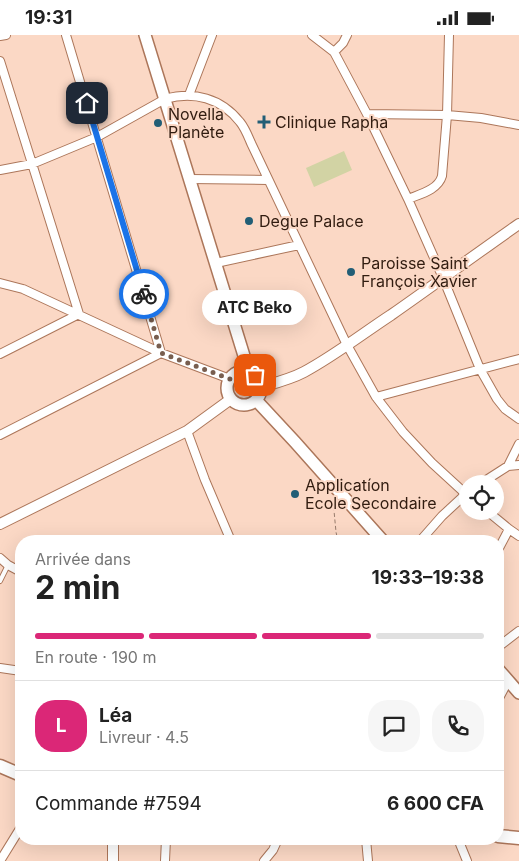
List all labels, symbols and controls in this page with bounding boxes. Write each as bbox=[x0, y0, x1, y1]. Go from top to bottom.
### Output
text: 19:31 bbox=[25, 6, 72, 29]
pin bbox=[66, 82, 108, 124]
icon: home bbox=[73, 89, 101, 117]
place label: Novella Planète bbox=[168, 104, 224, 142]
place label: Clinique Rapha bbox=[275, 112, 388, 132]
marker: Clinique Rapha bbox=[257, 115, 271, 129]
marker: Novella Planète bbox=[152, 117, 164, 129]
place label: Degue Palace bbox=[259, 211, 364, 231]
marker: Degue Palace bbox=[243, 215, 255, 227]
place label: Paroisse Saint François Xavier bbox=[361, 253, 477, 291]
marker: Paroisse Saint François Xavier bbox=[345, 266, 357, 278]
courier bbox=[119, 269, 169, 319]
icon: bike bbox=[130, 280, 158, 308]
callout: ATC Beko bbox=[202, 290, 308, 325]
text: ATC Beko bbox=[217, 297, 292, 317]
pin bbox=[234, 354, 276, 396]
icon: bag bbox=[241, 361, 269, 389]
place label: Applicatíon Ecole Secondaire bbox=[305, 475, 437, 513]
map controls bbox=[459, 475, 504, 520]
button: locate bbox=[459, 475, 504, 520]
marker: Applicatíon Ecole Secondaire bbox=[289, 488, 301, 500]
text: Arrivée dans bbox=[35, 549, 131, 569]
text: 19:33–19:38 bbox=[372, 566, 484, 589]
text: 2 min bbox=[35, 568, 121, 607]
text: En route · 190 m bbox=[35, 647, 156, 667]
button: chat bbox=[368, 700, 420, 752]
button: phone bbox=[432, 700, 484, 752]
text: Léa bbox=[99, 704, 132, 727]
text: L bbox=[56, 714, 66, 737]
text: Livreur · 4.5 bbox=[99, 727, 189, 747]
text: Commande #7594 bbox=[35, 792, 202, 815]
text: 6 600 CFA bbox=[387, 792, 484, 815]

